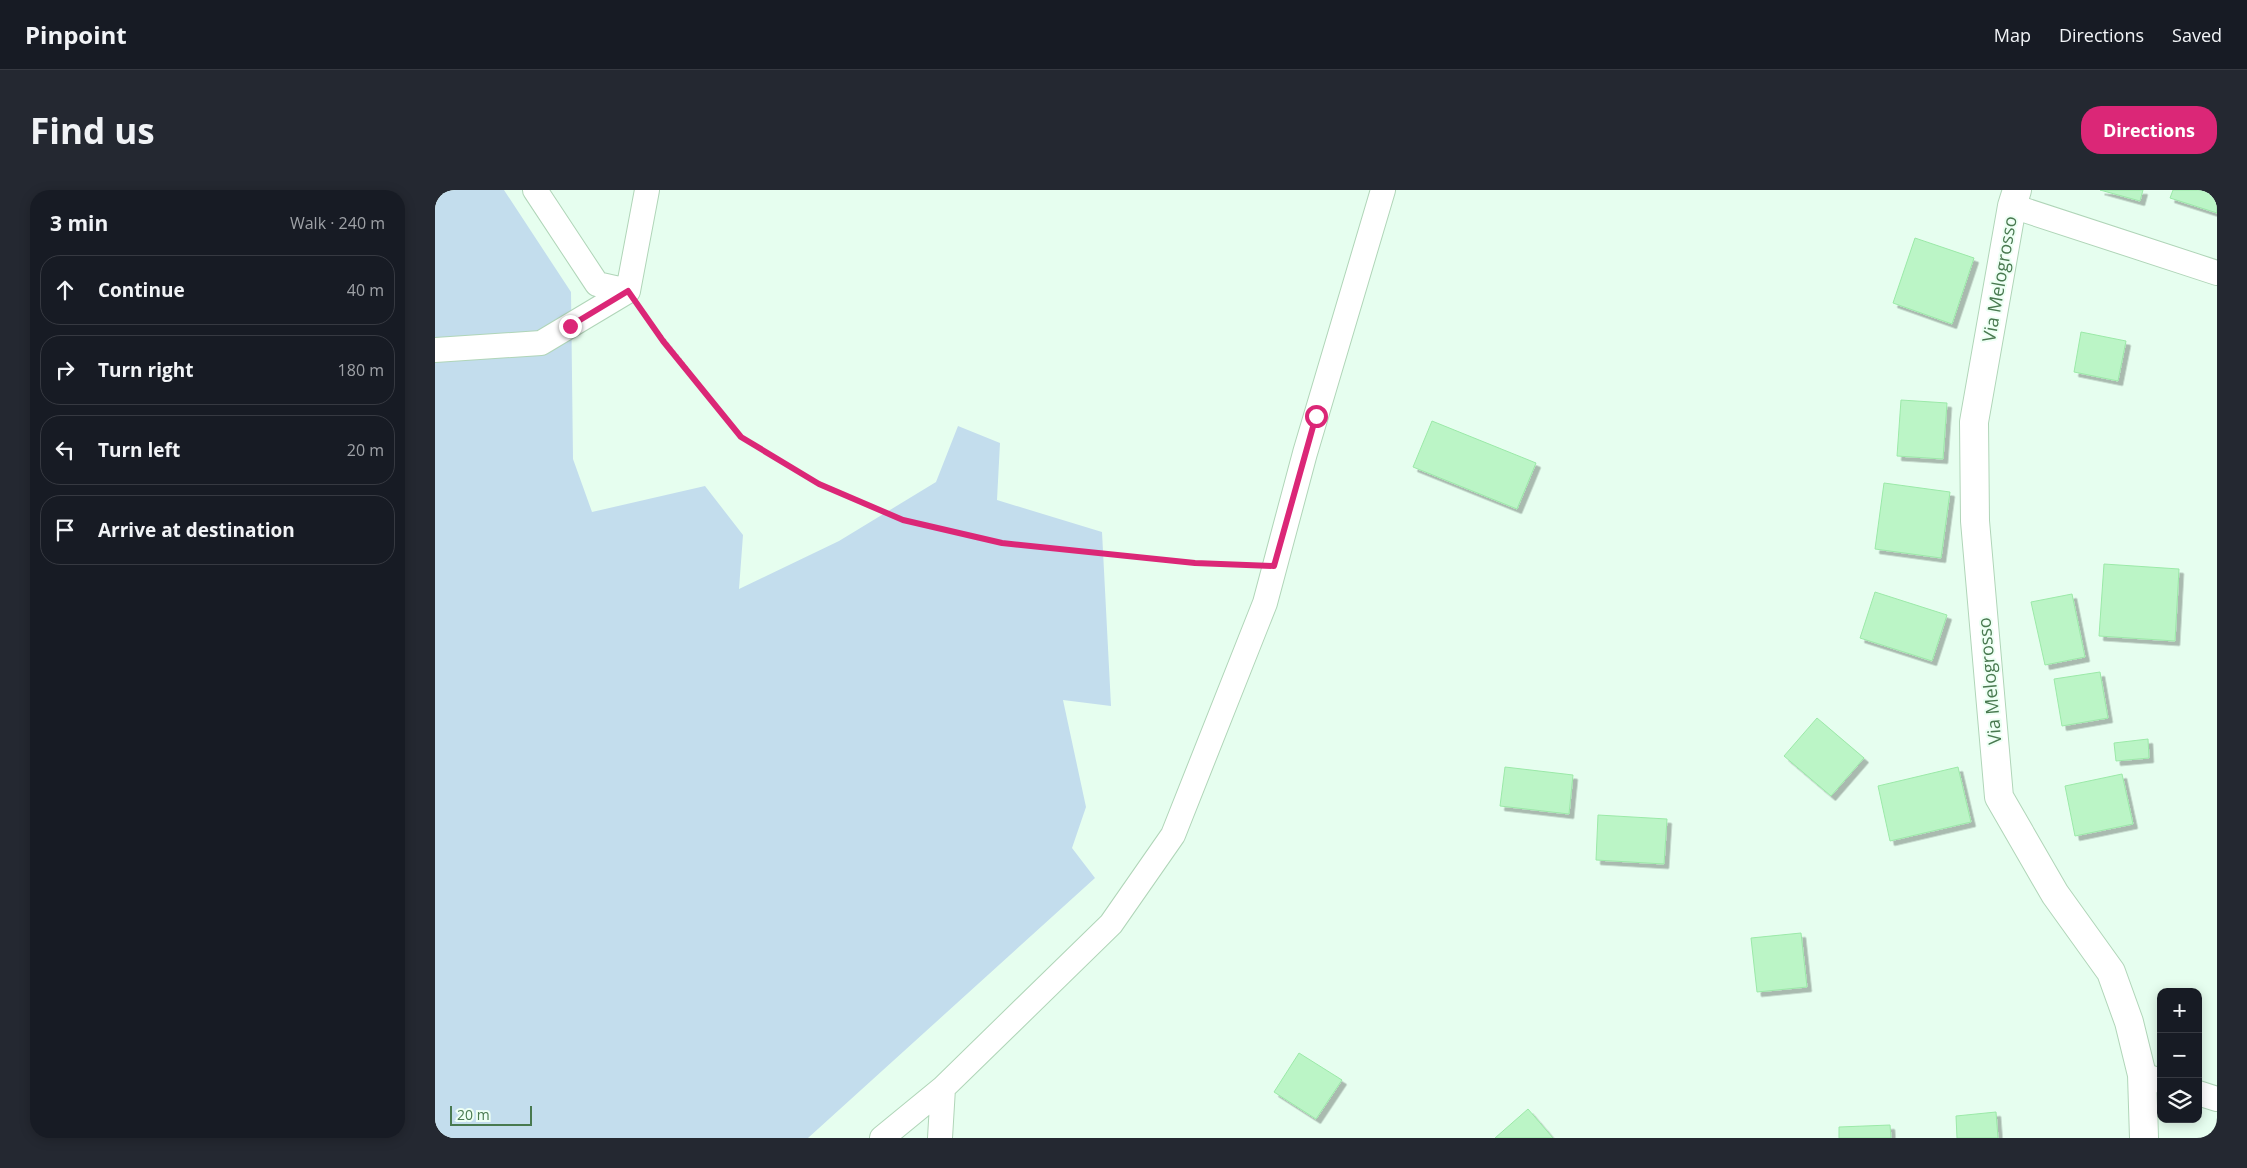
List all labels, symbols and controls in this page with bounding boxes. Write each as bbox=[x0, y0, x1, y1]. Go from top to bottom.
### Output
text: Pinpoint bbox=[25, 18, 127, 51]
text: Map bbox=[1994, 23, 2031, 47]
text: Directions bbox=[2059, 23, 2144, 47]
text: Saved bbox=[2172, 23, 2222, 47]
button: Directions bbox=[2081, 106, 2217, 154]
text: Find us bbox=[30, 107, 155, 154]
text: 3 min bbox=[50, 209, 108, 237]
text: Walk · 240 m bbox=[290, 212, 385, 234]
street label: Via Melogrosso bbox=[1976, 214, 2022, 344]
icon: ahead bbox=[51, 276, 79, 304]
text: Continue bbox=[98, 277, 185, 303]
text: 40 m bbox=[347, 279, 384, 301]
route end bbox=[559, 315, 582, 338]
icon: right bbox=[51, 356, 79, 384]
text: Turn right bbox=[98, 357, 193, 383]
text: 180 m bbox=[338, 359, 384, 381]
route start bbox=[1305, 405, 1328, 428]
icon: left bbox=[51, 436, 79, 464]
text: Turn left bbox=[98, 437, 180, 463]
text: 20 m bbox=[347, 439, 384, 461]
icon: arrive bbox=[51, 516, 79, 544]
text: Arrive at destination bbox=[98, 517, 295, 543]
street label: Via Melogrosso bbox=[1971, 616, 2007, 746]
map controls bbox=[2157, 988, 2202, 1123]
button: + bbox=[2157, 988, 2202, 1033]
button: − bbox=[2157, 1033, 2202, 1078]
button: layers bbox=[2157, 1078, 2202, 1123]
scale bar bbox=[450, 1103, 533, 1126]
text: 20 m bbox=[457, 1105, 490, 1124]

